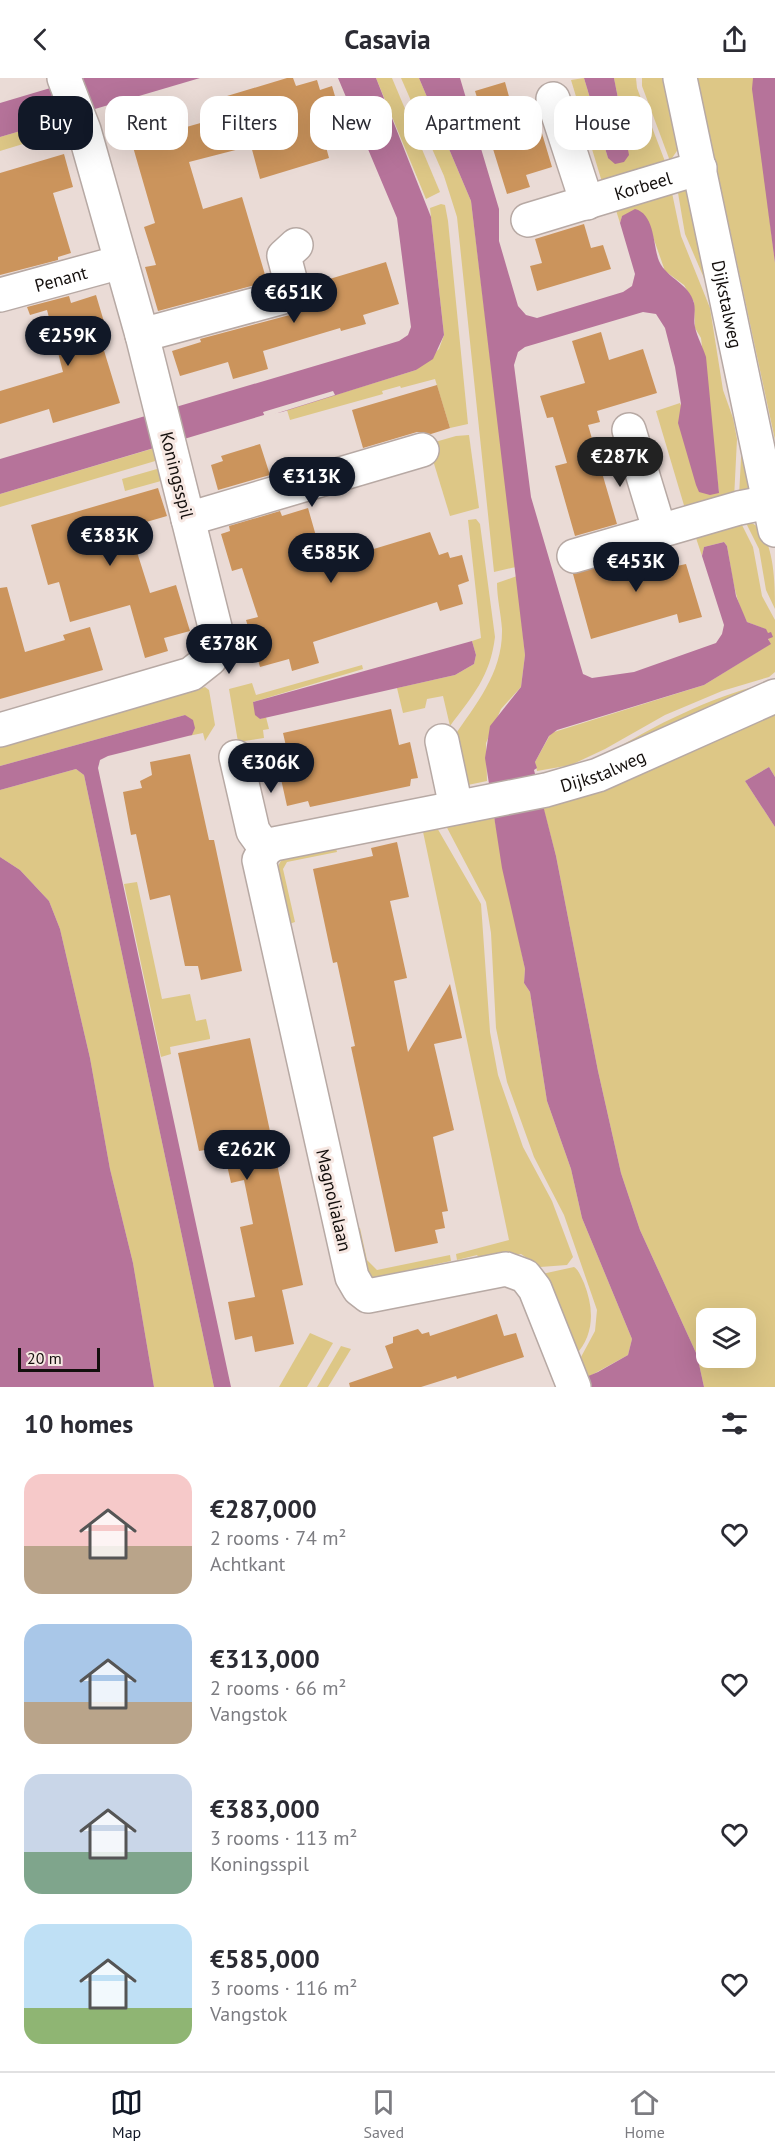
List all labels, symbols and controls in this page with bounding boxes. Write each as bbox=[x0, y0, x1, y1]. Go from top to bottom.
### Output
text: Casavia bbox=[344, 22, 431, 56]
icon: back bbox=[24, 23, 57, 56]
icon: share bbox=[718, 23, 751, 56]
chip: Buy bbox=[18, 96, 93, 150]
chip: Rent bbox=[105, 96, 188, 150]
chip: Filters bbox=[200, 96, 298, 150]
chip: New bbox=[310, 96, 392, 150]
chip: Apartment bbox=[404, 96, 542, 150]
chip: House bbox=[554, 96, 652, 150]
street label: Korbeel bbox=[611, 166, 675, 205]
street label: Dijkstalweg bbox=[707, 258, 748, 350]
street label: Penant bbox=[32, 260, 90, 297]
pin: €651K bbox=[252, 273, 336, 324]
text: €651K bbox=[265, 279, 323, 305]
pin: €259K bbox=[26, 316, 110, 367]
text: €259K bbox=[39, 322, 97, 348]
street label: Koningsspil bbox=[155, 429, 199, 522]
pin: €287K bbox=[578, 437, 662, 488]
text: €287K bbox=[591, 443, 649, 469]
pin: €313K bbox=[270, 457, 354, 508]
text: €313K bbox=[283, 463, 341, 489]
pin: €383K bbox=[68, 516, 152, 567]
text: €383K bbox=[81, 522, 139, 548]
pin: €585K bbox=[289, 533, 373, 584]
text: €585K bbox=[302, 539, 360, 565]
pin: €453K bbox=[594, 542, 678, 593]
text: €453K bbox=[607, 548, 665, 574]
pin: €378K bbox=[187, 624, 271, 675]
text: €378K bbox=[200, 630, 258, 656]
pin: €306K bbox=[229, 743, 313, 794]
street label: Dijkstalweg bbox=[557, 744, 649, 797]
text: €306K bbox=[242, 749, 300, 775]
pin: €262K bbox=[205, 1130, 289, 1181]
text: €262K bbox=[218, 1136, 276, 1162]
street label: Magnolialaan bbox=[311, 1147, 357, 1253]
map controls bbox=[696, 1308, 756, 1368]
button: layers bbox=[696, 1308, 756, 1368]
scale bar bbox=[18, 1345, 100, 1372]
text: 20 m bbox=[27, 1348, 62, 1368]
text: 10 homes bbox=[24, 1407, 133, 1440]
icon: filters bbox=[718, 1407, 751, 1440]
text: €287,000 bbox=[210, 1492, 317, 1525]
icon: home bbox=[72, 1498, 144, 1570]
icon: heart bbox=[718, 1518, 751, 1551]
text: 2 rooms · 74 m² bbox=[210, 1525, 346, 1551]
text: Achtkant bbox=[210, 1551, 285, 1577]
text: €313,000 bbox=[210, 1642, 320, 1675]
icon: home bbox=[72, 1648, 144, 1720]
icon: heart bbox=[718, 1668, 751, 1701]
text: 2 rooms · 66 m² bbox=[210, 1675, 346, 1701]
text: Vangstok bbox=[210, 1701, 287, 1727]
text: €383,000 bbox=[210, 1792, 320, 1825]
icon: home bbox=[72, 1798, 144, 1870]
icon: heart bbox=[718, 1818, 751, 1851]
text: 3 rooms · 113 m² bbox=[210, 1825, 357, 1851]
text: Koningsspil bbox=[210, 1851, 309, 1877]
text: €585,000 bbox=[210, 1942, 320, 1975]
icon: home bbox=[72, 1948, 144, 2020]
icon: heart bbox=[718, 1968, 751, 2001]
text: 3 rooms · 116 m² bbox=[210, 1975, 357, 2001]
text: Vangstok bbox=[210, 2001, 287, 2027]
tab: Map bbox=[110, 2086, 143, 2142]
tab: Saved bbox=[363, 2086, 404, 2142]
tab: Home bbox=[624, 2086, 665, 2142]

